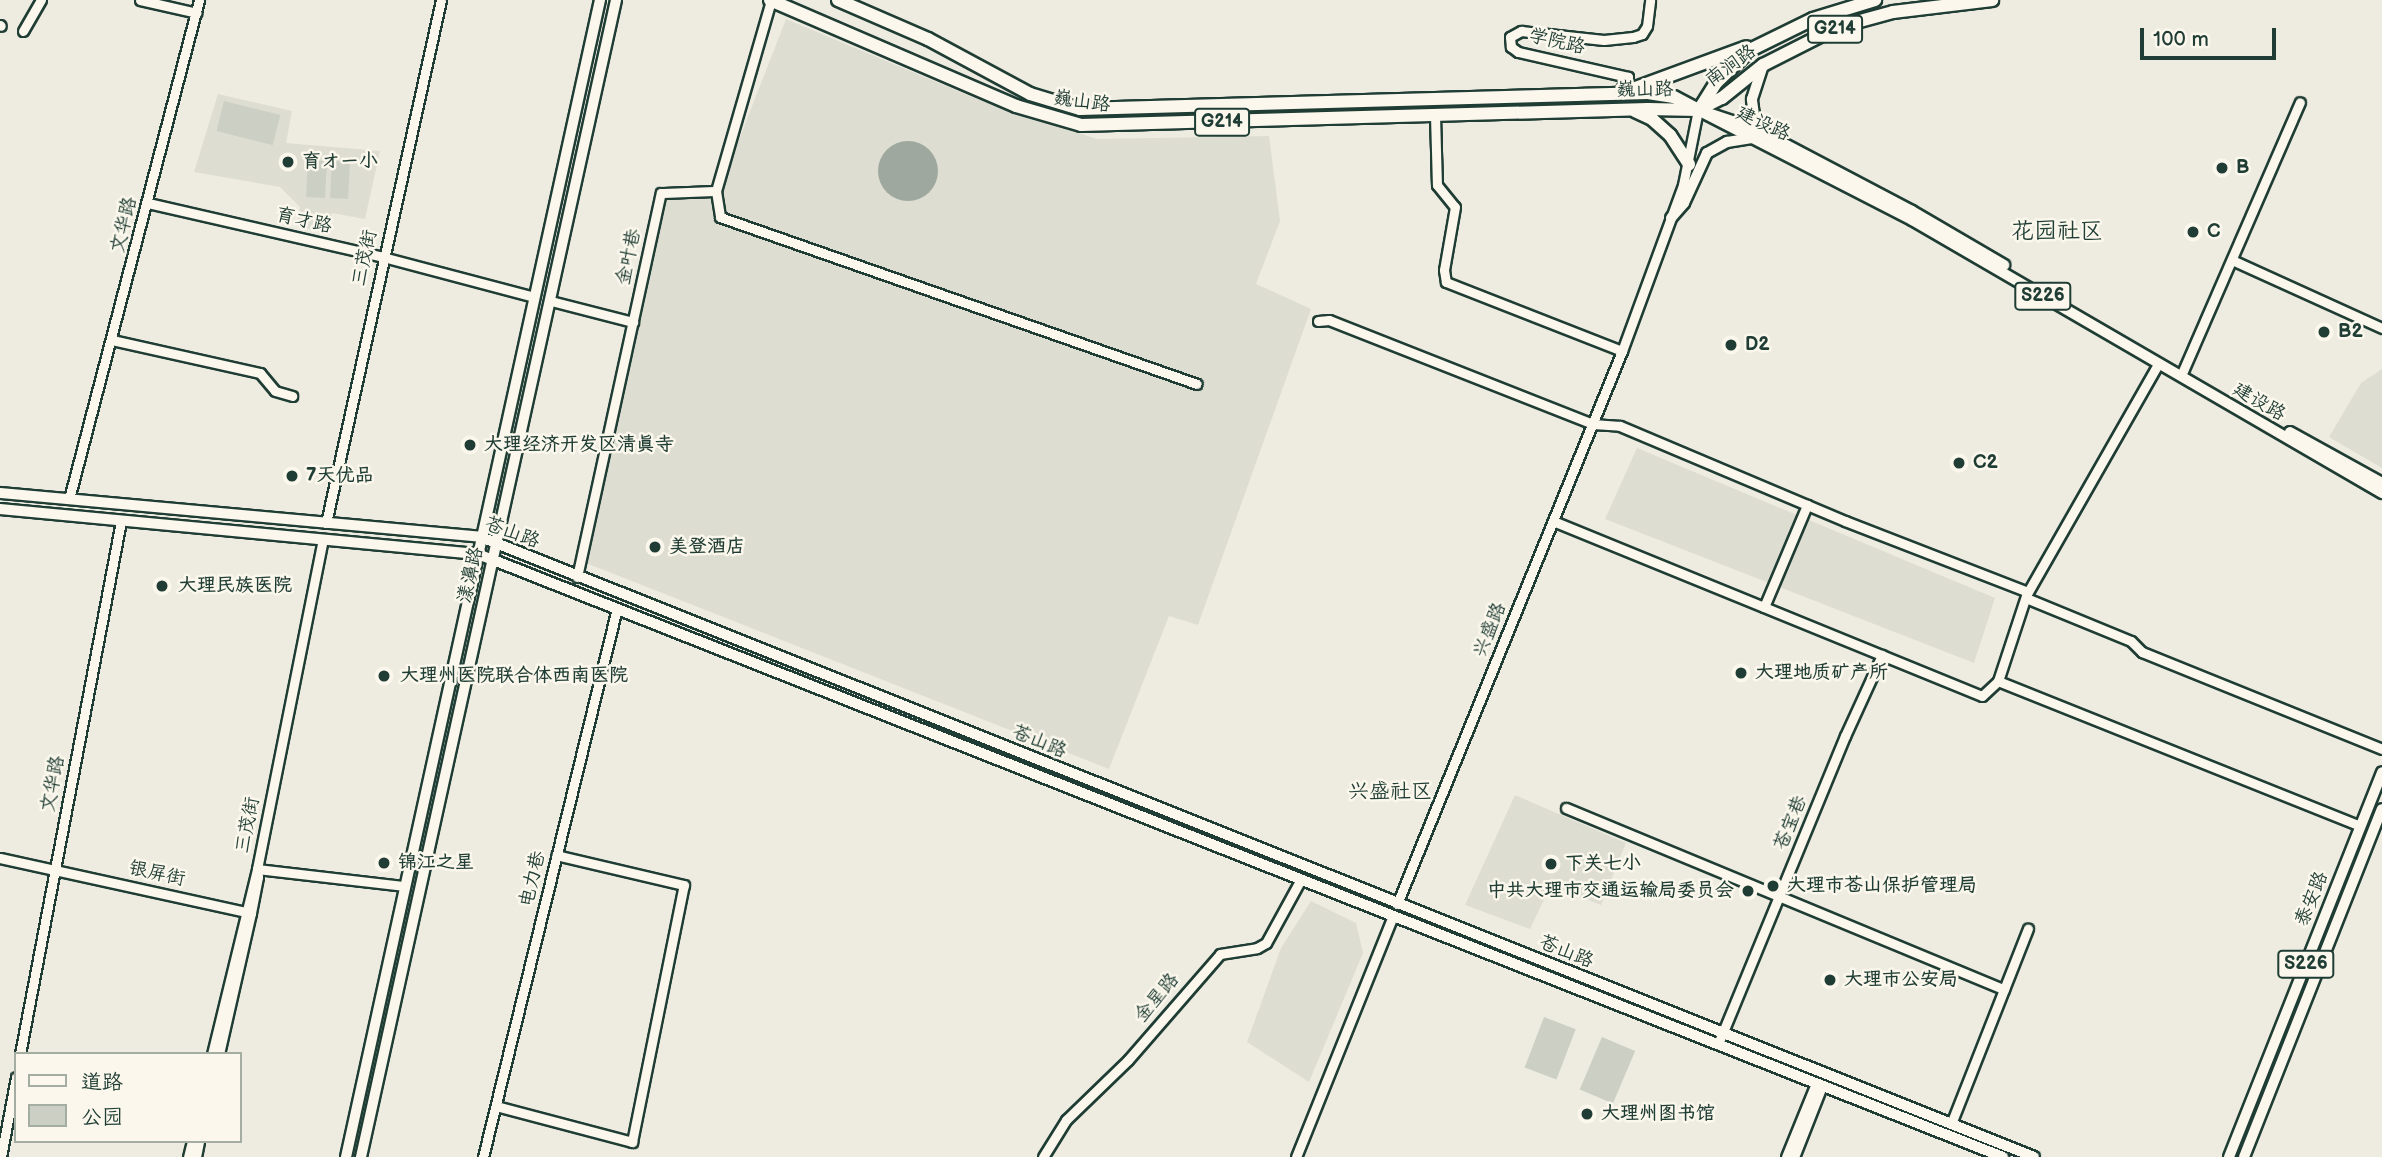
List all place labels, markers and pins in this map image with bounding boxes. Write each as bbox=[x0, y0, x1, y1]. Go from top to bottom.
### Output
place label: 育オー小 bbox=[302, 151, 378, 173]
marker: 育オー小 bbox=[280, 154, 296, 170]
place label: B bbox=[2236, 157, 2249, 179]
marker: B bbox=[2214, 160, 2230, 176]
place label: C bbox=[2207, 221, 2220, 243]
marker: C bbox=[2185, 224, 2201, 240]
place label: B2 bbox=[2338, 321, 2363, 343]
marker: B2 bbox=[2316, 324, 2332, 340]
place label: D2 bbox=[1745, 334, 1770, 356]
marker: D2 bbox=[1723, 337, 1739, 353]
place label: 大理经济开发区清真寺 bbox=[484, 434, 674, 456]
marker: 大理经济开发区清真寺 bbox=[462, 437, 478, 453]
place label: C2 bbox=[1973, 452, 1998, 474]
marker: C2 bbox=[1951, 455, 1967, 471]
place label: 7天优品 bbox=[306, 465, 373, 487]
marker: 7天优品 bbox=[284, 468, 300, 484]
place label: 美登酒店 bbox=[669, 536, 745, 558]
marker: 美登酒店 bbox=[647, 539, 663, 555]
place label: 大理民族医院 bbox=[178, 575, 292, 597]
marker: 大理民族医院 bbox=[152, 576, 172, 596]
place label: 大理地质矿产所 bbox=[1755, 662, 1888, 684]
place label: 大理州医院联合体西南医院 bbox=[400, 665, 628, 687]
marker: 大理地质矿产所 bbox=[1733, 665, 1749, 681]
marker: 大理州医院联合体西南医院 bbox=[374, 666, 394, 686]
place label: 锦江之星 bbox=[398, 852, 474, 874]
place label: 下关七小 bbox=[1565, 853, 1641, 875]
marker: 锦江之星 bbox=[376, 855, 392, 871]
marker: 下关七小 bbox=[1543, 856, 1559, 872]
place label: 大理市苍山保护管理局 bbox=[1787, 875, 1977, 897]
marker: 大理市苍山保护管理局 bbox=[1765, 878, 1781, 894]
place label: 中共大理市交通运输局委员会 bbox=[1487, 880, 1734, 902]
marker: 中共大理市交通运输局委员会 bbox=[1740, 883, 1756, 899]
place label: 大理市公安局 bbox=[1844, 969, 1958, 991]
marker: 大理市公安局 bbox=[1822, 972, 1838, 988]
place label: 大理州图书馆 bbox=[1601, 1103, 1715, 1125]
marker: 大理州图书馆 bbox=[1579, 1106, 1595, 1122]

